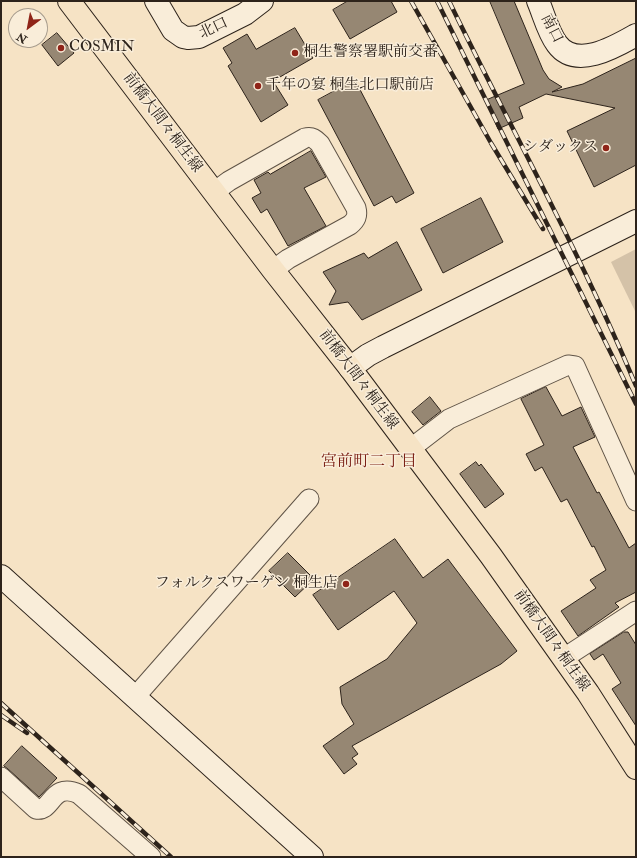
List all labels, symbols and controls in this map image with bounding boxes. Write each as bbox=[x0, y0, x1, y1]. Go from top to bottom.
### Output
north arrow bbox=[8, 8, 48, 48]
street label: 南口 bbox=[536, 12, 566, 46]
street label: 北口 bbox=[197, 15, 231, 43]
text: N bbox=[14, 30, 30, 46]
place label: COSMIN bbox=[69, 39, 135, 57]
marker: COSMIN bbox=[56, 43, 66, 53]
place label: 桐生警察署駅前交番 bbox=[303, 44, 438, 62]
marker: 桐生警察署駅前交番 bbox=[290, 48, 300, 58]
street label: 前橋大間々桐生線 bbox=[119, 70, 205, 176]
place label: 千年の宴 桐生北口駅前店 bbox=[266, 77, 434, 95]
marker: 千年の宴 桐生北口駅前店 bbox=[253, 81, 263, 91]
place label: シダックス bbox=[523, 139, 598, 157]
marker: シダックス bbox=[601, 143, 611, 153]
street label: 前橋大間々桐生線 bbox=[315, 327, 401, 433]
district label: 宮前町二丁目 bbox=[321, 453, 417, 473]
place label: フォルクスワーゲン 桐生店 bbox=[155, 575, 338, 593]
marker: フォルクスワーゲン 桐生店 bbox=[341, 579, 351, 589]
street label: 前橋大間々桐生線 bbox=[509, 587, 593, 695]

